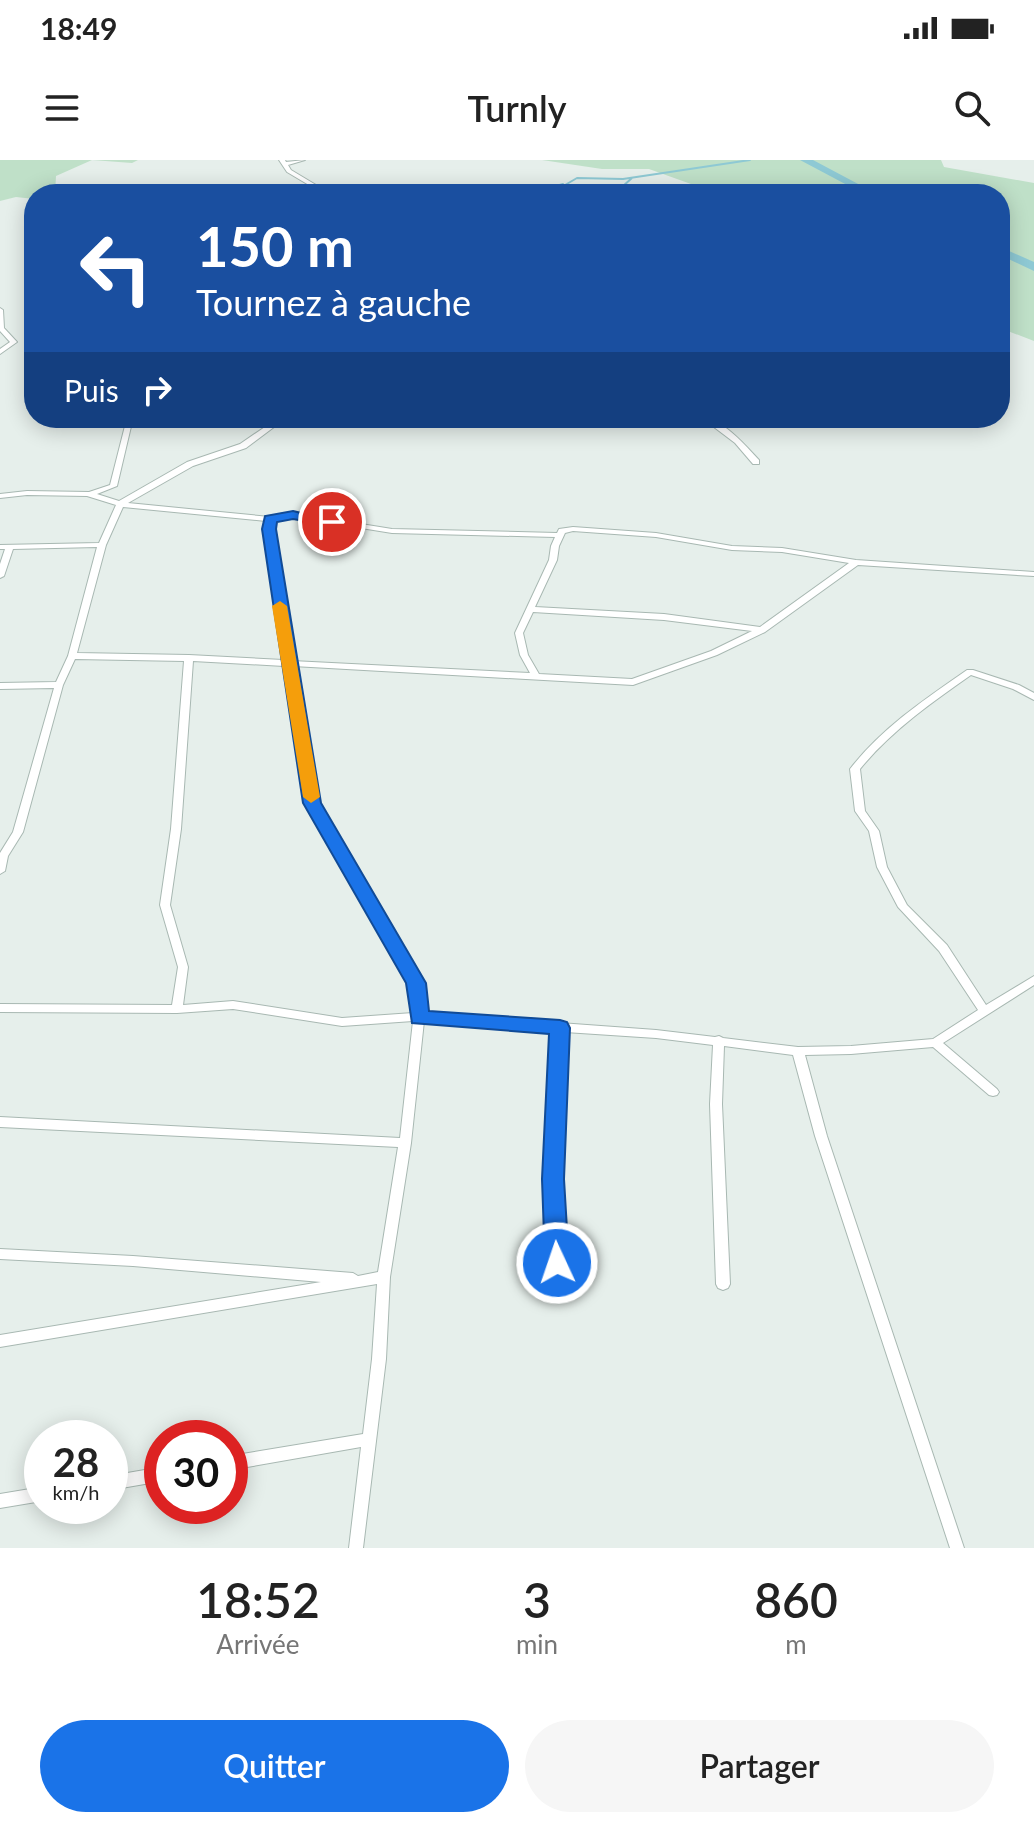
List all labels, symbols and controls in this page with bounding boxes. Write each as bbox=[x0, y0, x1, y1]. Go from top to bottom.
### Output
text: 18:49 bbox=[40, 10, 117, 46]
icon: menu bbox=[40, 86, 84, 130]
text: Turnly bbox=[467, 86, 567, 130]
icon: search bbox=[950, 86, 994, 130]
text: 150 m bbox=[196, 212, 354, 279]
icon: left bbox=[64, 216, 168, 320]
text: Tournez à gauche bbox=[196, 280, 471, 324]
icon: right bbox=[135, 368, 179, 412]
text: Puis bbox=[64, 372, 119, 408]
pin bbox=[298, 488, 366, 556]
icon: arrive bbox=[310, 500, 354, 544]
position arrow bbox=[515, 1221, 599, 1305]
speed limit sign: 30 bbox=[144, 1420, 248, 1524]
text: 28 bbox=[53, 1438, 99, 1486]
text: km/h bbox=[53, 1480, 99, 1504]
text: 18:52 bbox=[196, 1571, 320, 1628]
text: 3 bbox=[523, 1571, 551, 1628]
text: 860 bbox=[754, 1571, 838, 1628]
text: Arrivée bbox=[216, 1628, 300, 1660]
text: min bbox=[516, 1628, 558, 1660]
text: m bbox=[785, 1628, 807, 1660]
button: Quitter bbox=[40, 1720, 509, 1812]
button: Partager bbox=[525, 1720, 994, 1812]

